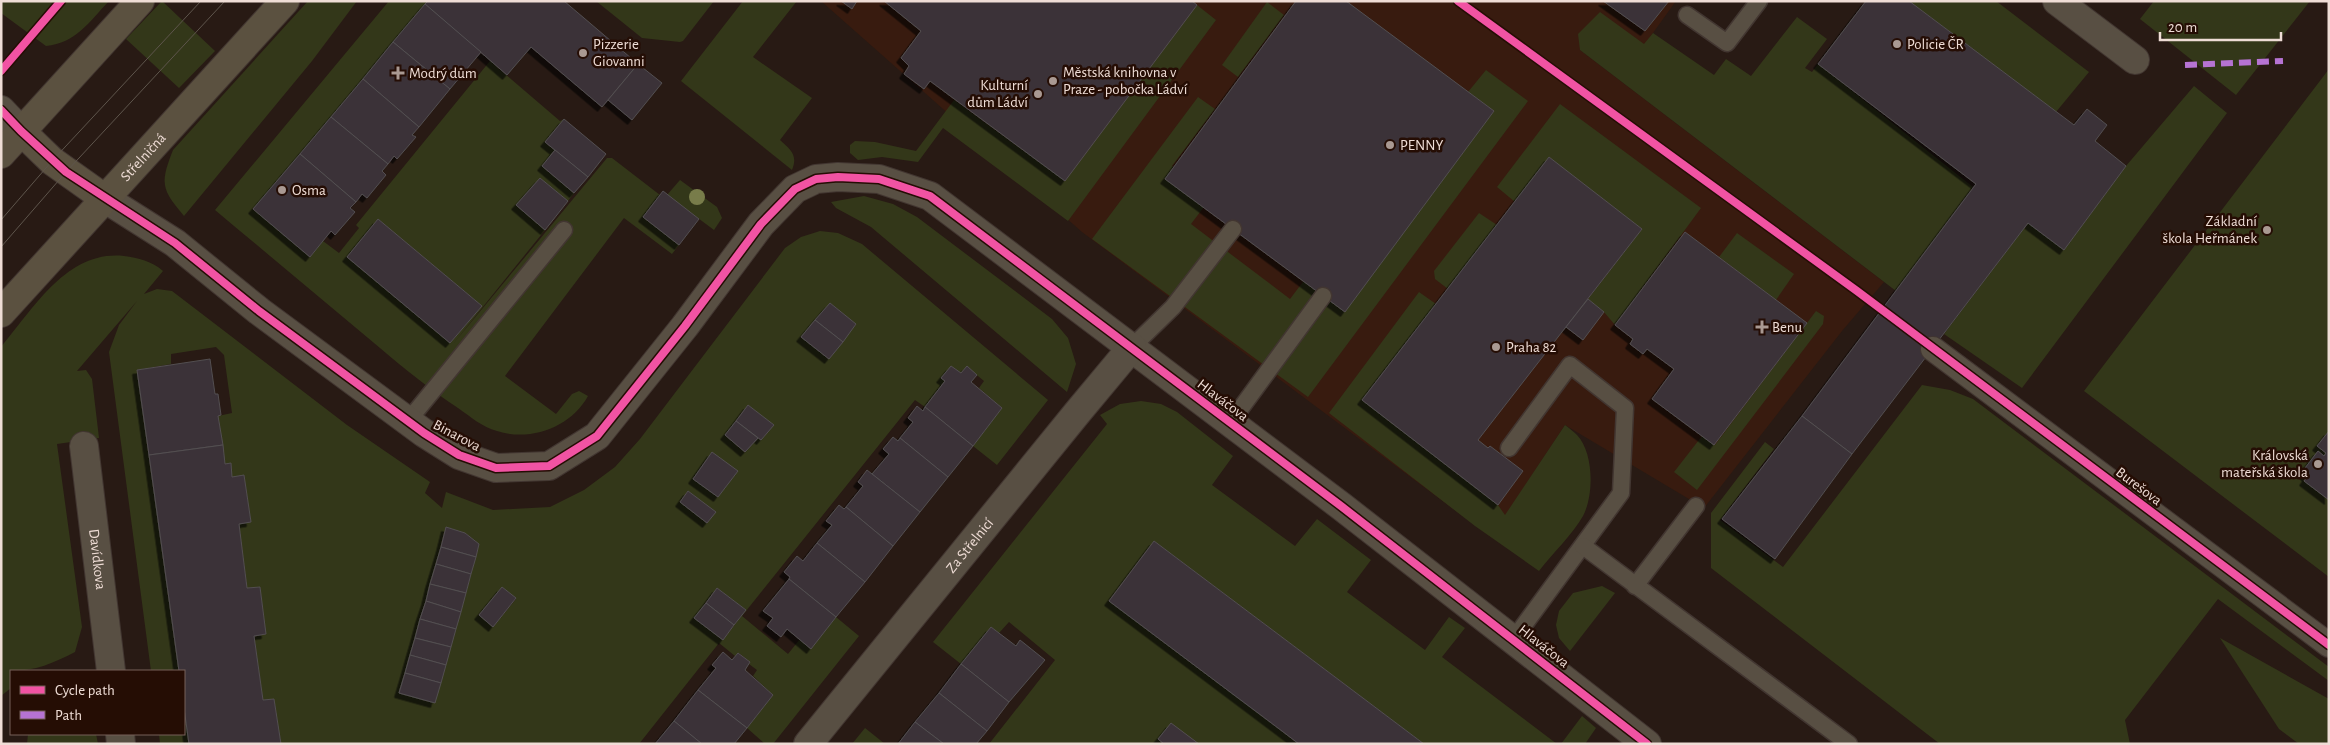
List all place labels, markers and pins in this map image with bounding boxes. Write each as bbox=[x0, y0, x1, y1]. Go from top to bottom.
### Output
place label: Policie ČR bbox=[1907, 36, 1964, 52]
place label: Pizzerie Giovanni bbox=[593, 37, 645, 69]
marker: Policie ČR bbox=[1891, 38, 1903, 50]
marker: Pizzerie Giovanni bbox=[577, 47, 589, 59]
place label: Městská knihovna v Praze - pobočka Ládví bbox=[1063, 65, 1188, 97]
marker: Modrý dům bbox=[391, 66, 405, 80]
place label: Modrý dům bbox=[409, 66, 477, 81]
marker: Městská knihovna v Praze - pobočka Ládví bbox=[1047, 75, 1059, 87]
place label: Kulturní dům Ládví bbox=[967, 78, 1028, 110]
marker: Kulturní dům Ládví bbox=[1032, 88, 1044, 100]
place label: PENNY bbox=[1400, 138, 1444, 153]
marker: PENNY bbox=[1384, 139, 1396, 151]
place label: Osma bbox=[292, 183, 326, 198]
marker: Osma bbox=[276, 184, 288, 196]
place label: Základní škola Heřmánek bbox=[2162, 214, 2257, 246]
marker: Základní škola Heřmánek bbox=[2261, 224, 2273, 236]
place label: Benu bbox=[1772, 320, 1803, 335]
marker: Benu bbox=[1756, 321, 1768, 333]
place label: Praha 82 bbox=[1506, 340, 1557, 355]
marker: Praha 82 bbox=[1490, 341, 1502, 353]
place label: Královská mateřská škola bbox=[2221, 448, 2308, 480]
marker: Královská mateřská škola bbox=[2312, 458, 2324, 470]

